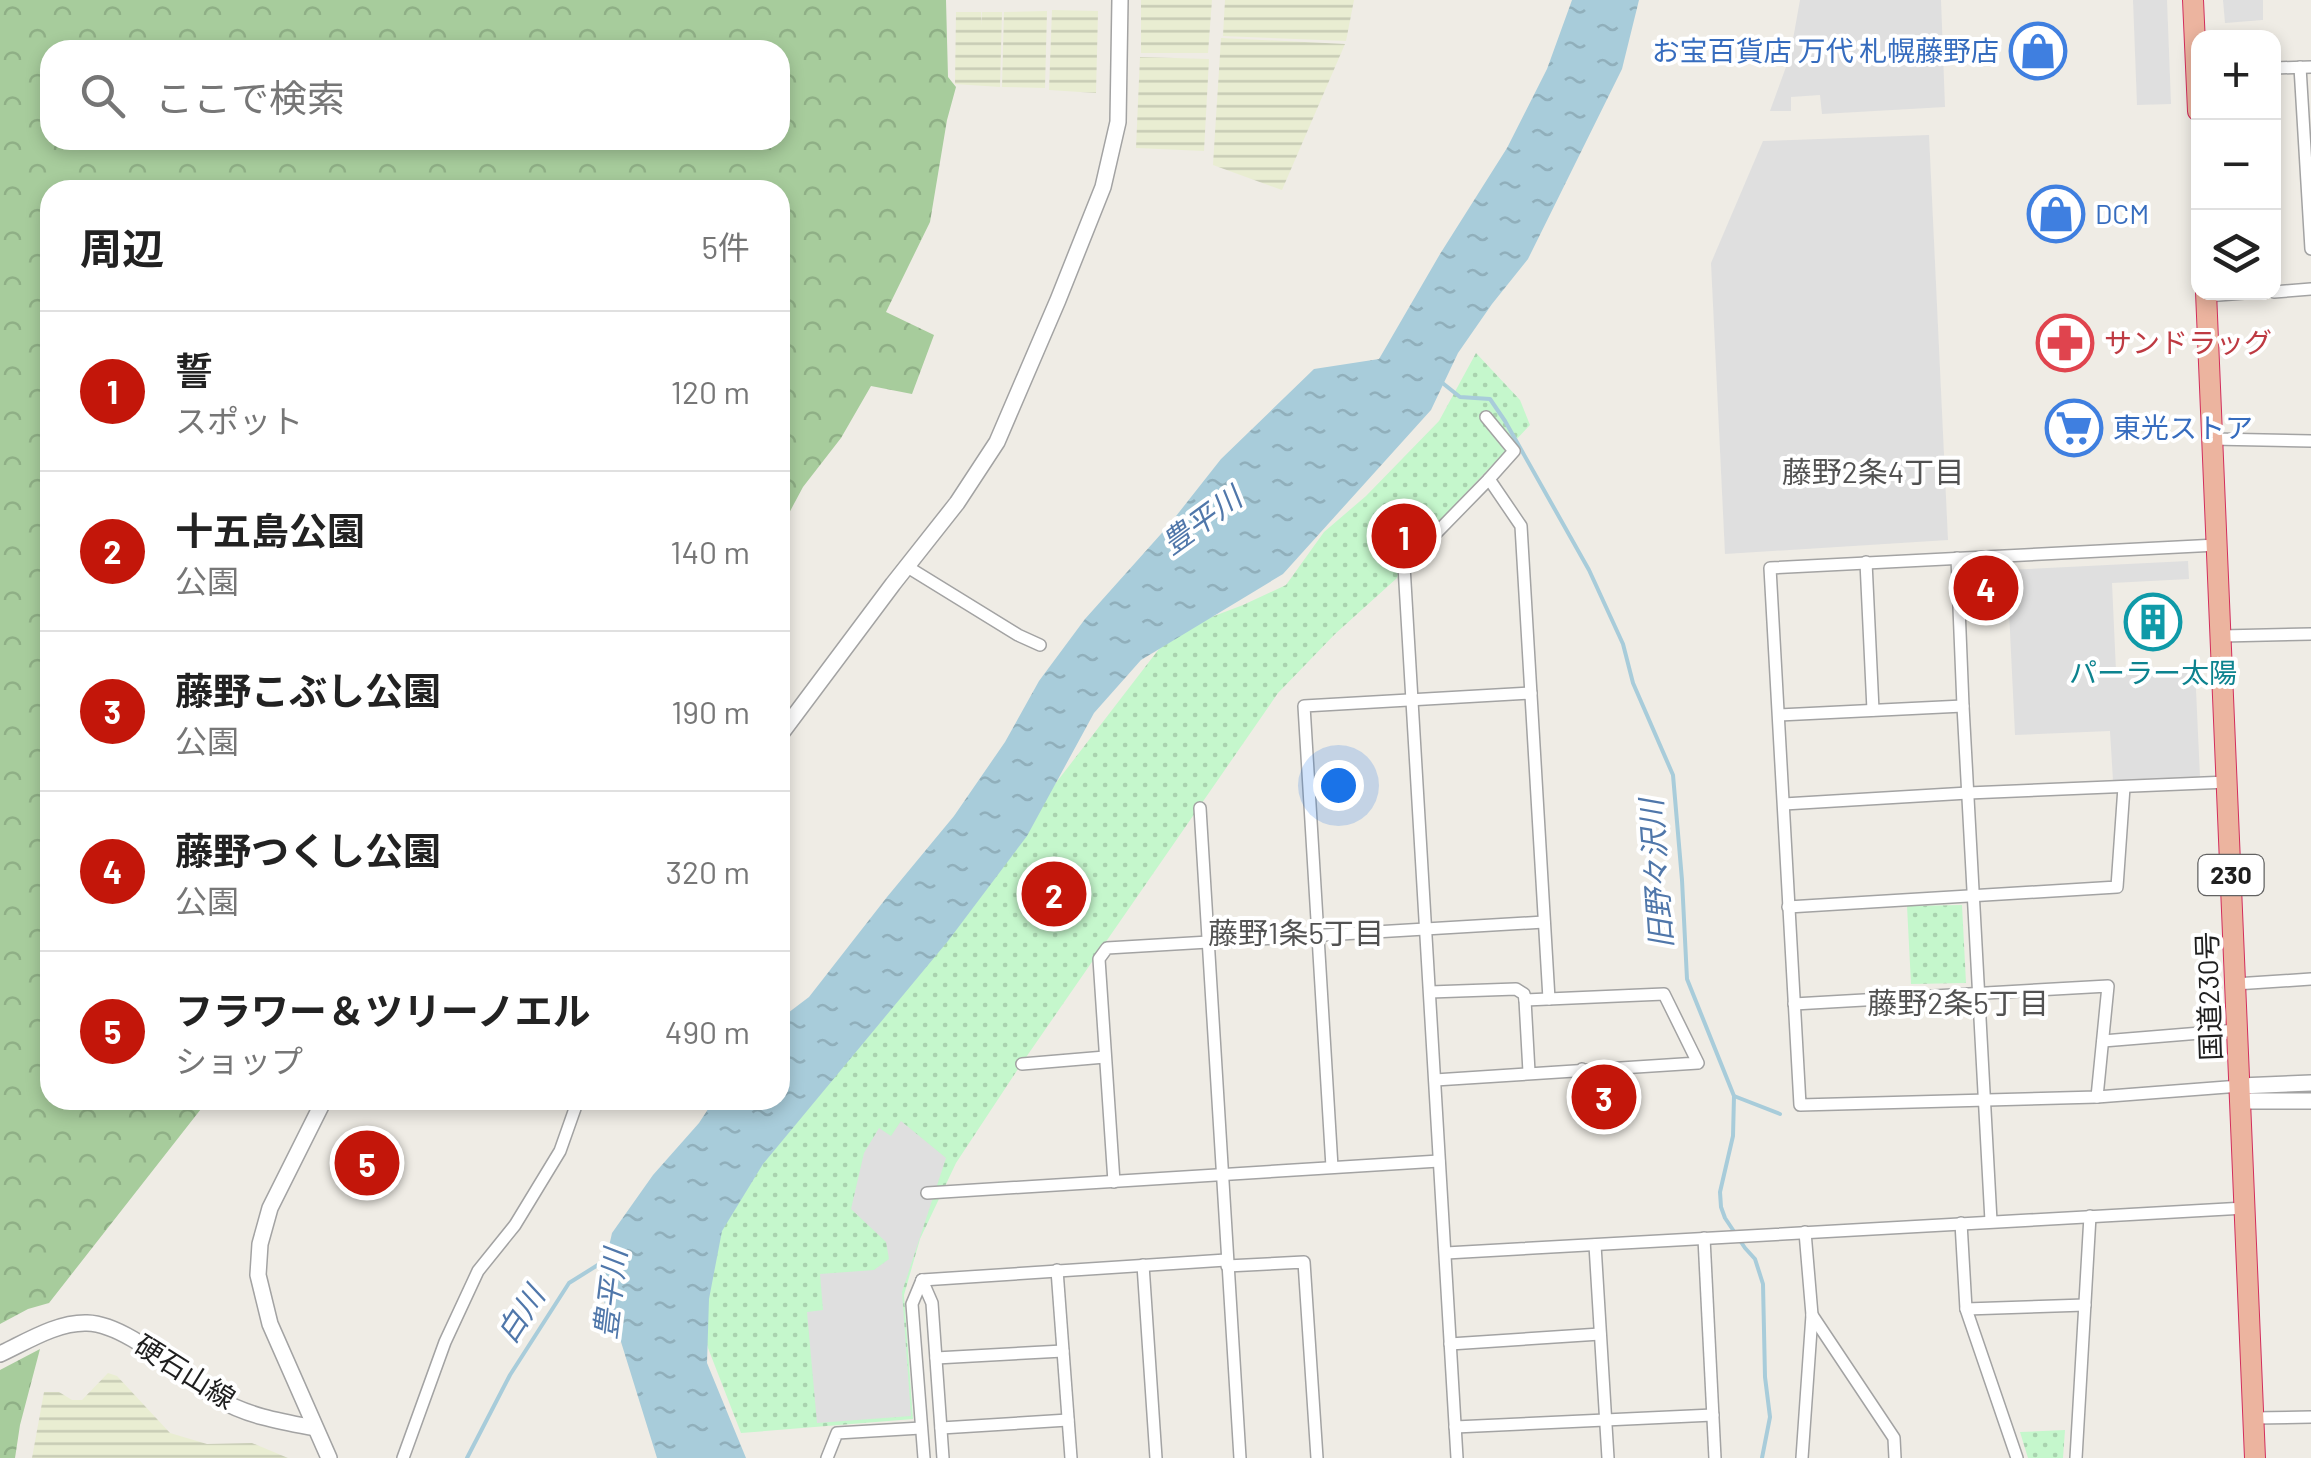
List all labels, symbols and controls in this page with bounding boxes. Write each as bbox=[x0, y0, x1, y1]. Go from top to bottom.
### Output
shop icon: お宝百貨店 万代 札幌藤野店 bbox=[2008, 21, 2068, 81]
map controls bbox=[2191, 30, 2281, 300]
button: + bbox=[2191, 30, 2281, 120]
place label: お宝百貨店 万代 札幌藤野店 bbox=[1652, 33, 1999, 67]
search box bbox=[40, 40, 790, 150]
icon: search bbox=[75, 68, 130, 123]
text: ここで検索 bbox=[155, 74, 345, 120]
button: − bbox=[2191, 120, 2281, 210]
shop icon: DCM bbox=[2026, 184, 2086, 244]
place label: DCM bbox=[2095, 196, 2149, 230]
button: layers bbox=[2191, 210, 2281, 300]
text: 周辺 bbox=[80, 222, 164, 272]
text: 5件 bbox=[702, 227, 750, 265]
pharmacy icon: サンドラッグ bbox=[2035, 313, 2095, 373]
place label: サンドラッグ bbox=[2104, 325, 2272, 359]
text: 誓 bbox=[175, 347, 213, 393]
text: 1 bbox=[107, 372, 118, 410]
text: 120 m bbox=[671, 372, 750, 410]
supermarket icon: 東光ストア bbox=[2044, 398, 2104, 458]
text: スポット bbox=[175, 401, 303, 439]
place label: 東光ストア bbox=[2113, 410, 2253, 444]
district label: 藤野2条4丁目 bbox=[1782, 453, 1964, 489]
water label: 豊平川 bbox=[1154, 477, 1250, 560]
pin: 1 bbox=[1372, 498, 1436, 574]
text: 十五島公園 bbox=[175, 507, 365, 553]
text: 2 bbox=[104, 532, 121, 570]
text: 140 m bbox=[670, 532, 750, 570]
pin: 4 bbox=[1954, 550, 2018, 626]
text: 公園 bbox=[175, 561, 239, 599]
building icon: パーラー太陽 bbox=[2123, 592, 2183, 652]
place label: パーラー太陽 bbox=[2069, 655, 2237, 689]
text: 藤野こぶし公園 bbox=[175, 667, 441, 713]
text: 3 bbox=[104, 692, 121, 730]
text: 190 m bbox=[671, 692, 750, 730]
text: 公園 bbox=[175, 721, 239, 759]
your location bbox=[1313, 760, 1364, 811]
water label: 旧野々沢川 bbox=[1632, 795, 1678, 950]
text: 藤野つくし公園 bbox=[175, 827, 441, 873]
text: 4 bbox=[103, 852, 122, 890]
text: 320 m bbox=[665, 852, 750, 890]
road number: 230 bbox=[2198, 855, 2264, 895]
pin: 2 bbox=[1022, 856, 1086, 932]
text: 公園 bbox=[175, 881, 239, 919]
district label: 藤野1条5丁目 bbox=[1208, 914, 1384, 950]
street label: 国道230号 bbox=[2189, 931, 2227, 1061]
district label: 藤野2条5丁目 bbox=[1867, 984, 2049, 1020]
text: フラワー＆ツリーノエル bbox=[175, 987, 591, 1033]
text: 5 bbox=[104, 1012, 121, 1050]
text: 490 m bbox=[665, 1012, 750, 1050]
text: ショップ bbox=[175, 1041, 303, 1079]
pin: 3 bbox=[1572, 1060, 1636, 1134]
pin: 5 bbox=[334, 1126, 400, 1200]
water label: 豊平川 bbox=[586, 1244, 633, 1341]
water label: 白川 bbox=[488, 1276, 552, 1349]
street label: 硬石山線 bbox=[129, 1327, 242, 1415]

